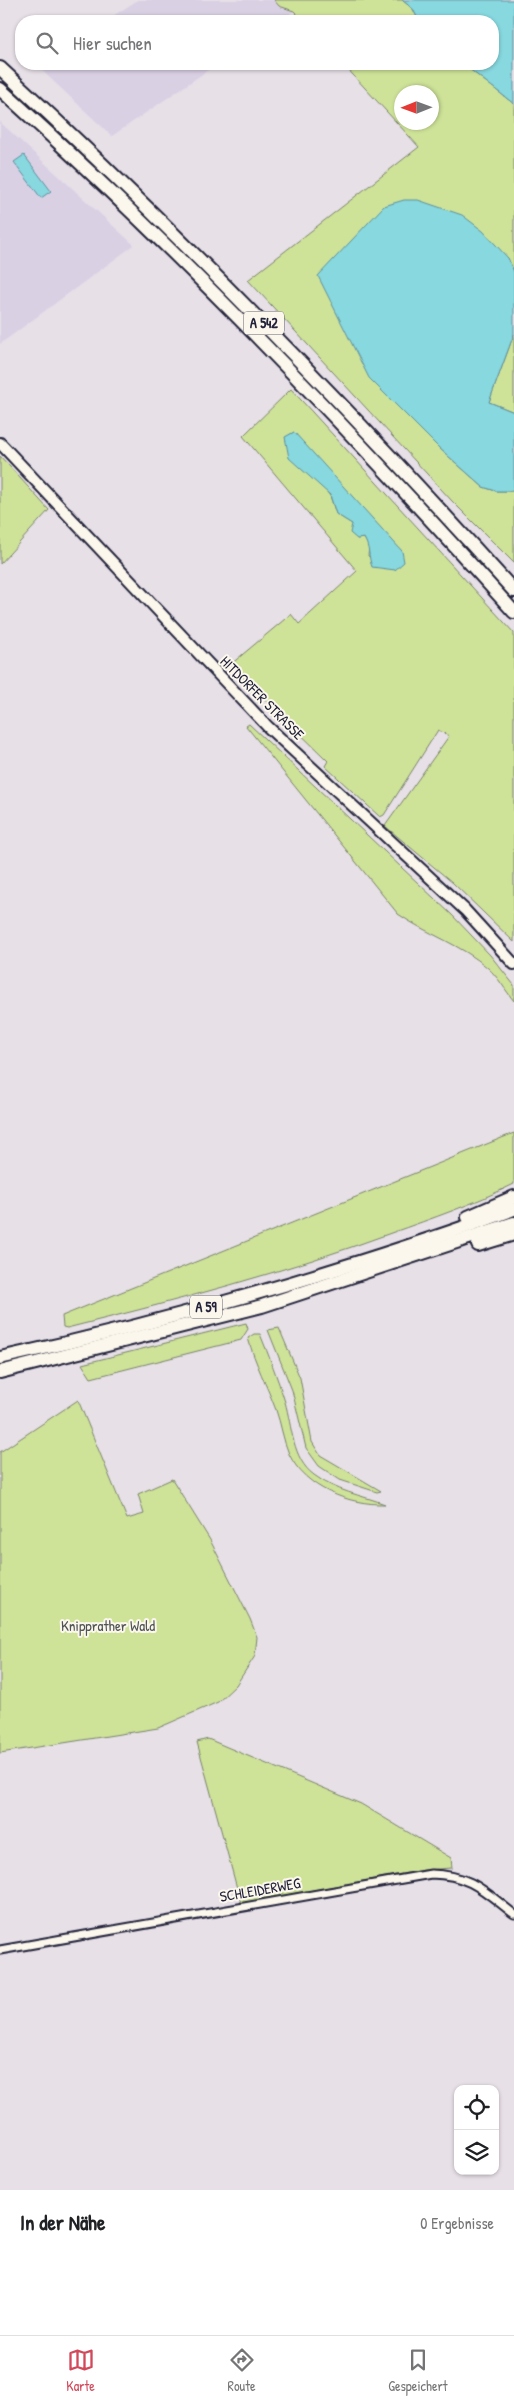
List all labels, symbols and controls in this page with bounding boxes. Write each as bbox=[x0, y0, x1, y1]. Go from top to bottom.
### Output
search box bbox=[15, 15, 499, 70]
icon: search bbox=[33, 29, 61, 57]
text: Hier suchen bbox=[73, 30, 152, 56]
north arrow bbox=[394, 85, 439, 130]
road number: A 542 bbox=[244, 312, 284, 334]
street label: HITDORFER STRASSE bbox=[216, 651, 309, 745]
road number: A 59 bbox=[190, 1295, 222, 1318]
park label: Knipprather Wald bbox=[61, 1615, 155, 1636]
street label: SCHLEIDERWEG bbox=[218, 1872, 303, 1907]
map controls bbox=[454, 2085, 499, 2175]
button: locate bbox=[454, 2085, 499, 2130]
button: layers bbox=[454, 2130, 499, 2175]
text: In der Nähe bbox=[20, 2208, 105, 2237]
text: 0 Ergebnisse bbox=[420, 2212, 494, 2234]
tab: Karte bbox=[66, 2346, 95, 2395]
tab: Route bbox=[228, 2346, 256, 2395]
tab: Gespeichert bbox=[388, 2346, 448, 2395]

